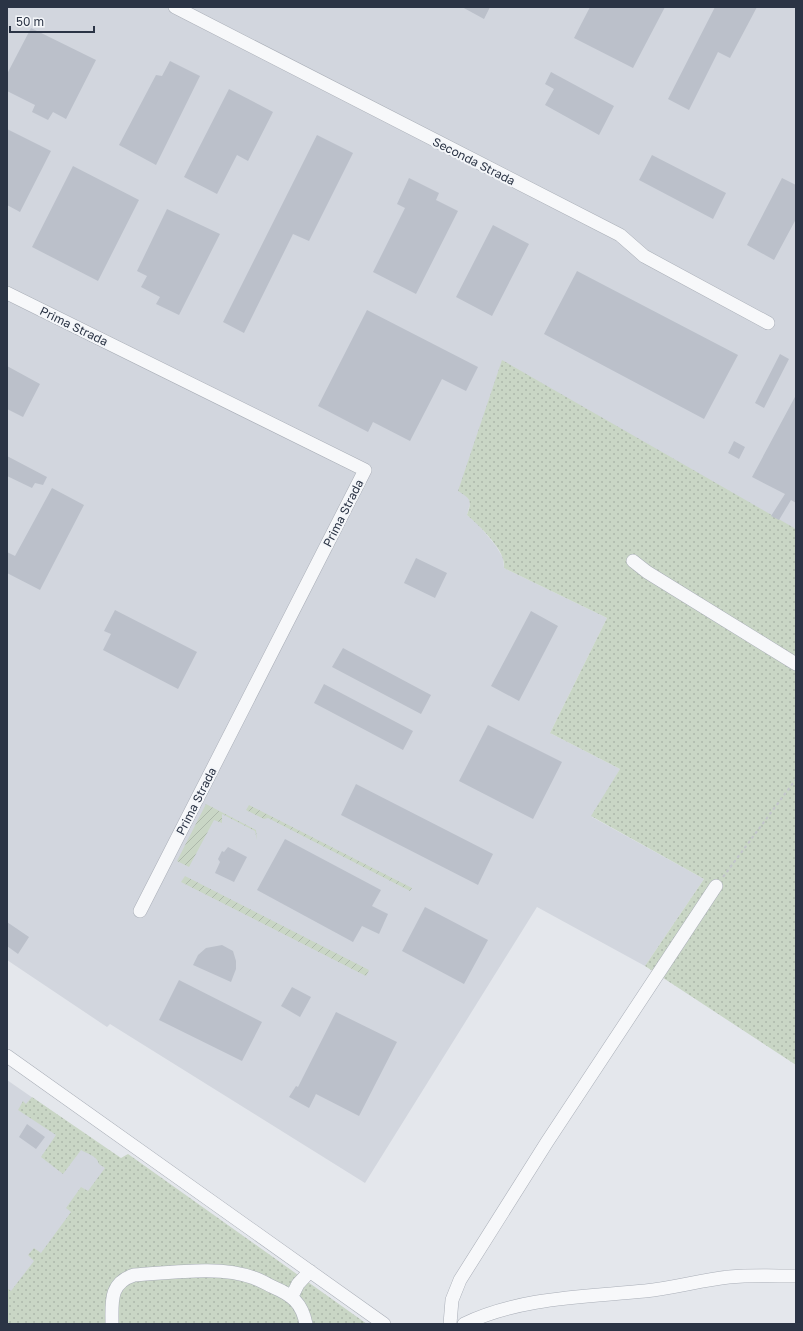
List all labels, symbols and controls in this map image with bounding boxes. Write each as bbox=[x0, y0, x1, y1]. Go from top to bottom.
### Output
scale bar bbox=[10, 8, 94, 34]
text: 50 m bbox=[16, 14, 44, 29]
street label: Seconda Strada bbox=[430, 134, 518, 188]
street label: Prima Strada bbox=[37, 303, 111, 349]
street label: Prima Strada bbox=[320, 477, 366, 549]
street label: Prima Strada bbox=[173, 765, 219, 837]

